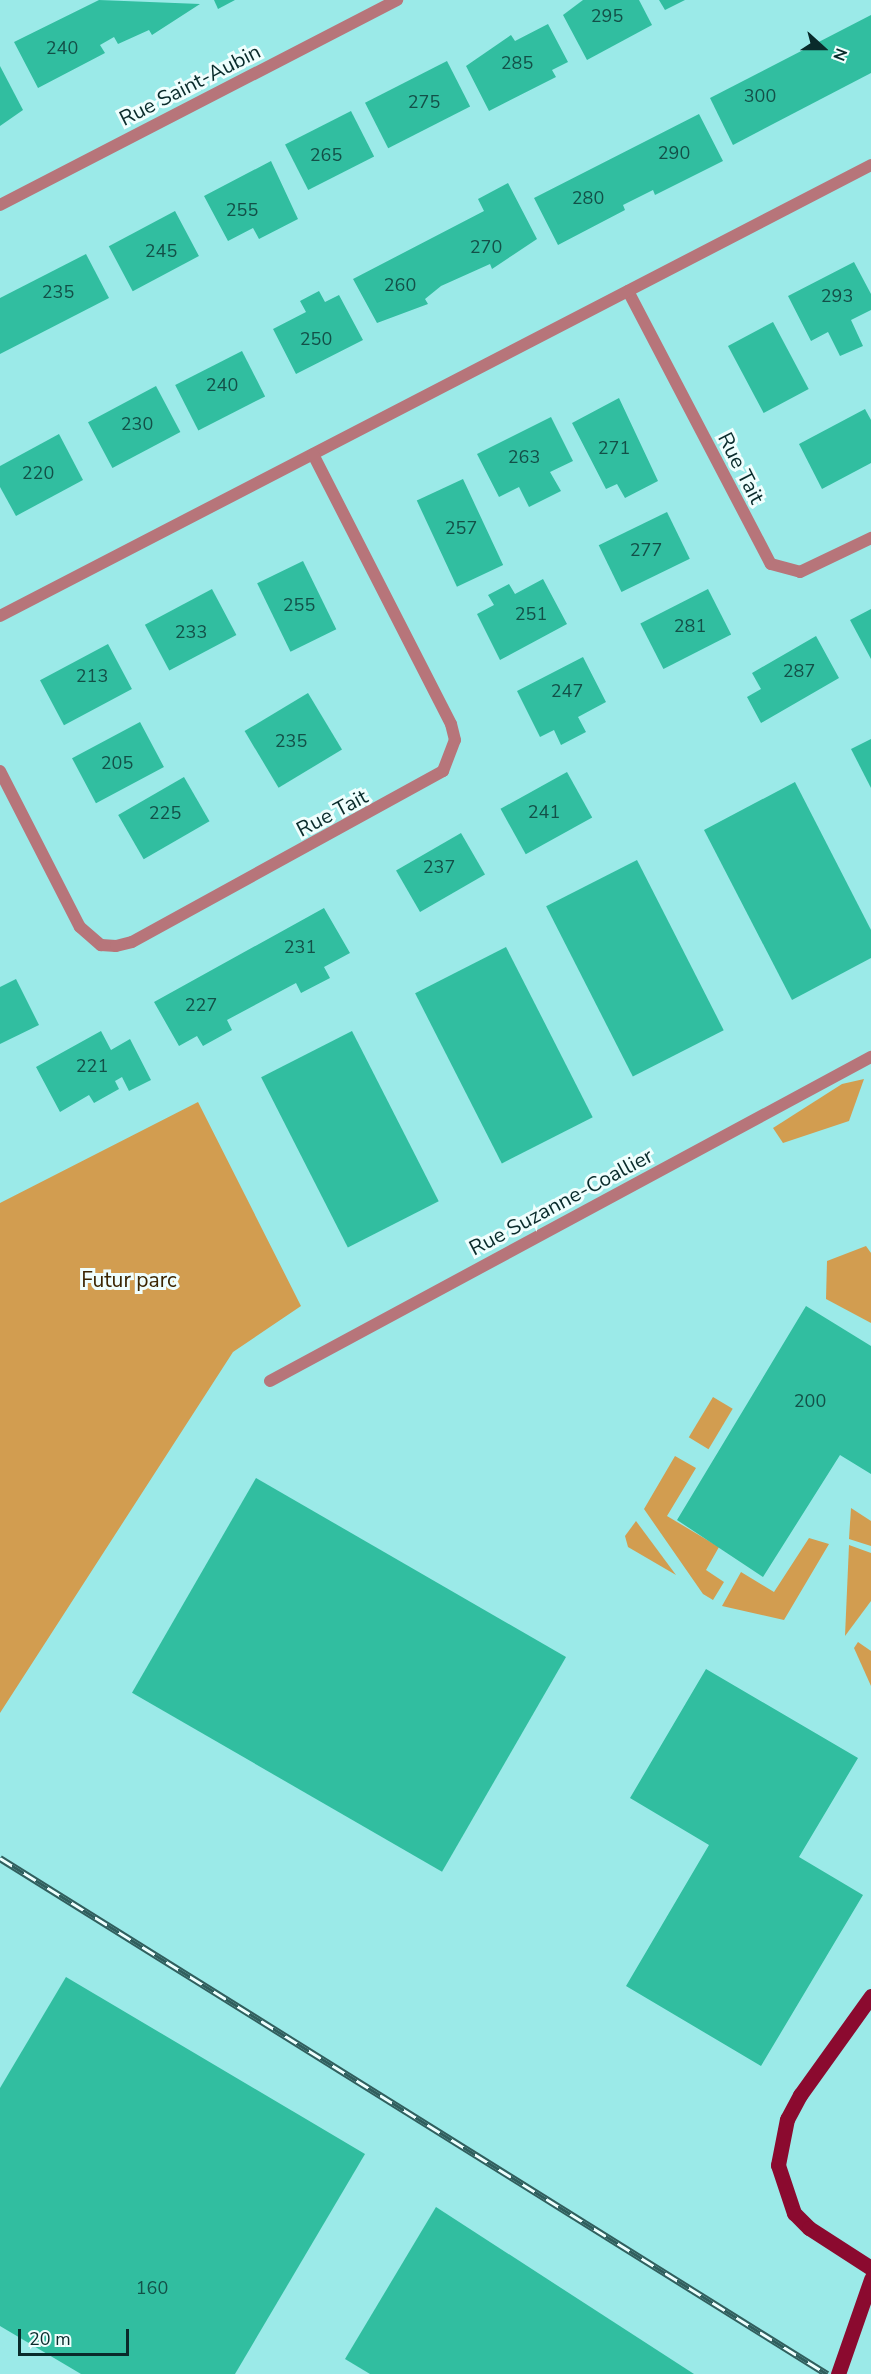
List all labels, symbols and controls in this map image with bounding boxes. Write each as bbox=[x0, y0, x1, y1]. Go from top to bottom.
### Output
house number: 295 bbox=[591, 5, 623, 27]
north arrow bbox=[793, 18, 853, 78]
house number: 240 bbox=[46, 37, 78, 59]
street label: Rue Saint-Aubin bbox=[115, 39, 265, 131]
text: N bbox=[827, 45, 852, 64]
house number: 285 bbox=[501, 52, 533, 74]
house number: 300 bbox=[744, 85, 776, 107]
house number: 275 bbox=[408, 91, 440, 113]
house number: 290 bbox=[658, 142, 690, 164]
house number: 265 bbox=[310, 144, 342, 166]
house number: 280 bbox=[572, 187, 604, 209]
house number: 255 bbox=[226, 199, 258, 221]
house number: 270 bbox=[470, 236, 502, 258]
house number: 245 bbox=[145, 240, 177, 262]
house number: 260 bbox=[384, 274, 416, 296]
house number: 235 bbox=[42, 281, 74, 303]
house number: 293 bbox=[821, 285, 853, 307]
house number: 250 bbox=[300, 328, 332, 350]
house number: 240 bbox=[206, 374, 238, 396]
house number: 230 bbox=[121, 413, 153, 435]
street label: Rue Tait bbox=[712, 428, 770, 508]
house number: 271 bbox=[598, 437, 630, 459]
house number: 263 bbox=[508, 446, 540, 468]
house number: 220 bbox=[22, 462, 54, 484]
house number: 257 bbox=[445, 517, 477, 539]
house number: 277 bbox=[630, 539, 662, 561]
house number: 255 bbox=[283, 594, 315, 616]
house number: 251 bbox=[515, 603, 547, 625]
house number: 281 bbox=[674, 615, 706, 637]
house number: 233 bbox=[175, 621, 207, 643]
house number: 287 bbox=[783, 660, 815, 682]
house number: 213 bbox=[76, 665, 108, 687]
house number: 247 bbox=[551, 680, 583, 702]
house number: 235 bbox=[275, 730, 307, 752]
house number: 205 bbox=[101, 752, 133, 774]
street label: Rue Tait bbox=[292, 784, 372, 842]
house number: 241 bbox=[528, 801, 560, 823]
house number: 225 bbox=[149, 802, 181, 824]
house number: 237 bbox=[423, 856, 455, 878]
house number: 231 bbox=[284, 936, 316, 958]
house number: 227 bbox=[185, 994, 217, 1016]
house number: 221 bbox=[76, 1055, 108, 1077]
street label: Rue Suzanne-Coallier bbox=[465, 1143, 657, 1261]
park label: Futur parc bbox=[81, 1267, 177, 1293]
house number: 200 bbox=[794, 1390, 826, 1412]
house number: 160 bbox=[136, 2277, 168, 2299]
scale bar bbox=[21, 2317, 132, 2355]
text: 20 m bbox=[29, 2327, 71, 2351]

